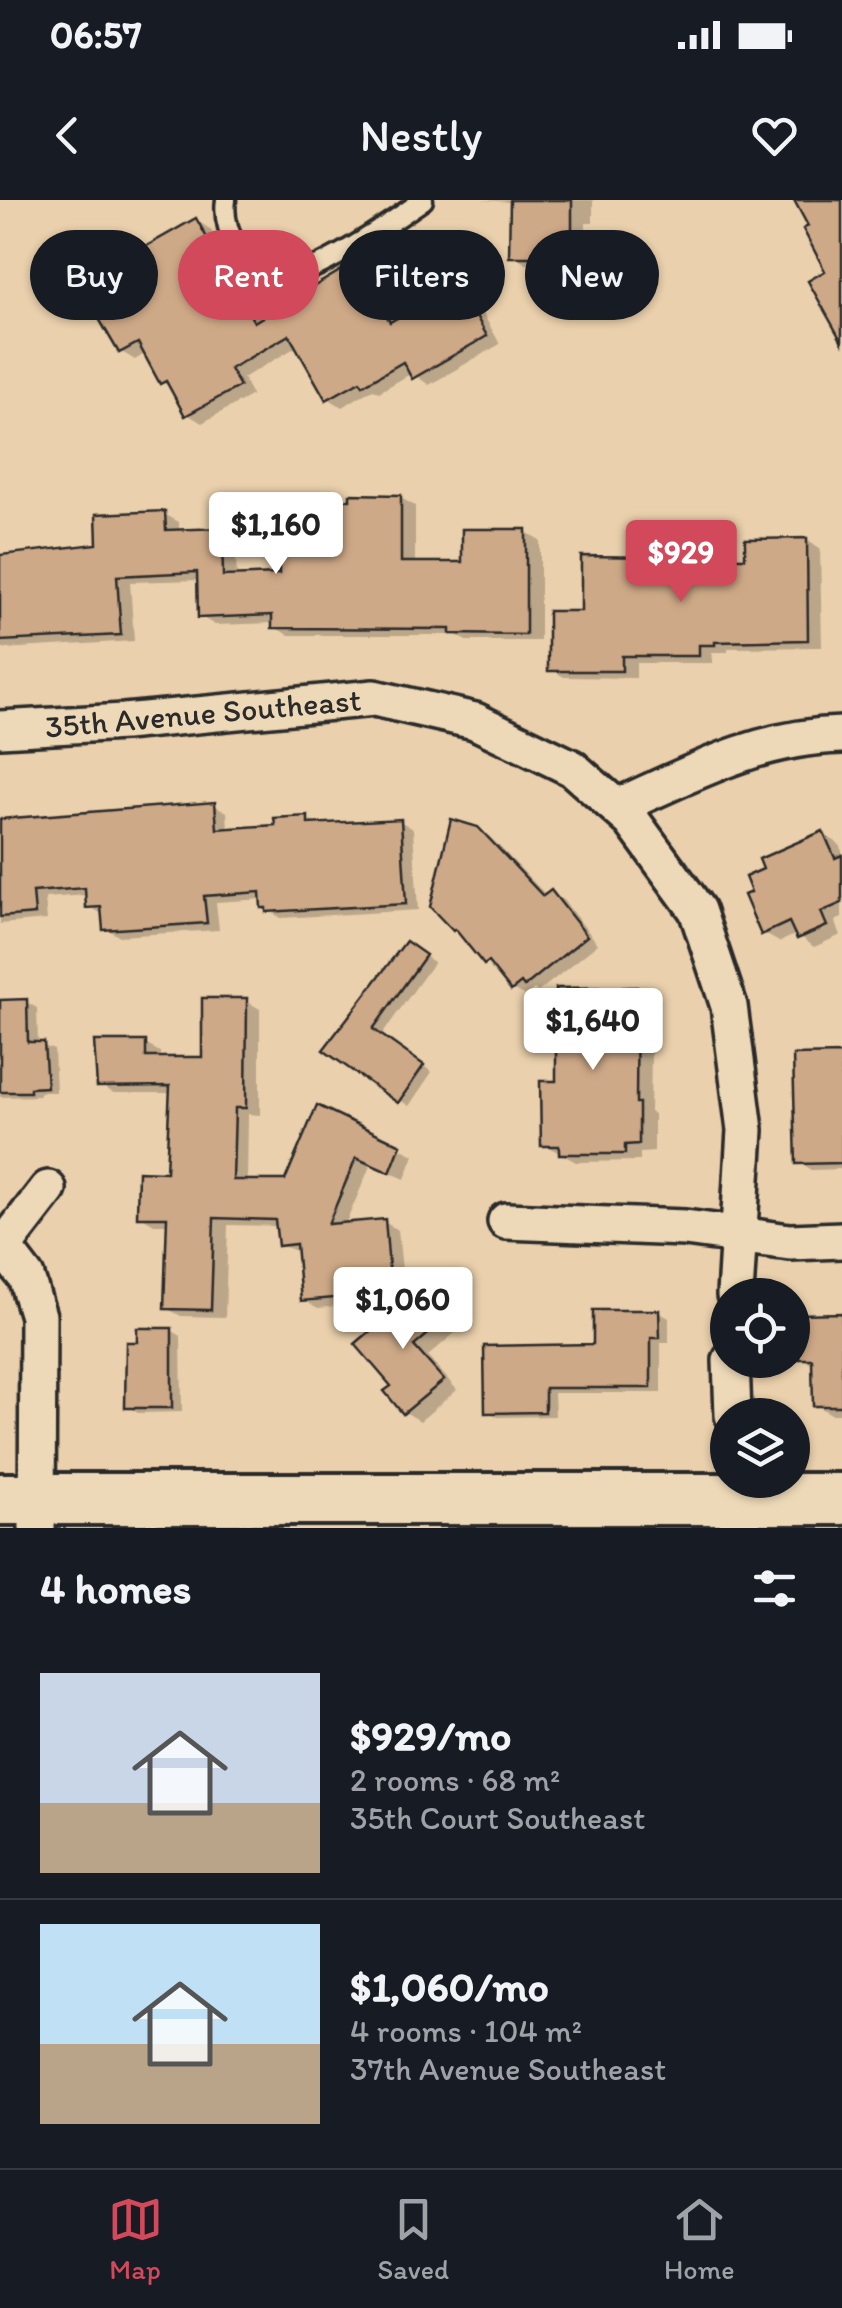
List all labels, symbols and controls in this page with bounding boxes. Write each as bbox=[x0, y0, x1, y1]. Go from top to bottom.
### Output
text: 06:57 bbox=[50, 12, 142, 58]
icon: back bbox=[40, 108, 95, 163]
text: Nestly bbox=[360, 108, 482, 162]
icon: heart bbox=[747, 108, 802, 163]
chip: Buy bbox=[30, 230, 158, 320]
chip: Rent bbox=[178, 230, 319, 320]
chip: Filters bbox=[339, 230, 505, 320]
chip: New bbox=[525, 230, 659, 320]
pin: $1,160 bbox=[195, 492, 357, 577]
text: $1,160 bbox=[231, 505, 321, 543]
pin: $929 bbox=[622, 520, 740, 605]
text: $929 bbox=[648, 533, 714, 571]
street label: 35th Avenue Southeast bbox=[43, 680, 363, 746]
pin: $1,640 bbox=[512, 988, 674, 1073]
text: $1,640 bbox=[546, 1001, 640, 1039]
pin: $1,060 bbox=[322, 1267, 484, 1352]
map controls bbox=[710, 1278, 810, 1498]
button: locate bbox=[710, 1278, 810, 1378]
text: $1,060 bbox=[355, 1280, 451, 1318]
button: layers bbox=[710, 1398, 810, 1498]
icon: filters bbox=[747, 1561, 802, 1616]
text: 4 homes bbox=[40, 1563, 191, 1614]
text: $929/mo bbox=[350, 1710, 512, 1761]
icon: home bbox=[120, 1713, 240, 1833]
text: 2 rooms · 68 m² bbox=[350, 1761, 560, 1799]
text: 35th Court Southeast bbox=[350, 1799, 645, 1837]
text: $1,060/mo bbox=[350, 1961, 549, 2012]
icon: home bbox=[120, 1964, 240, 2084]
text: 4 rooms · 104 m² bbox=[350, 2012, 582, 2050]
text: 37th Avenue Southeast bbox=[350, 2050, 666, 2088]
tab: Map bbox=[108, 2192, 163, 2286]
tab: Saved bbox=[378, 2192, 449, 2286]
tab: Home bbox=[664, 2192, 735, 2286]

